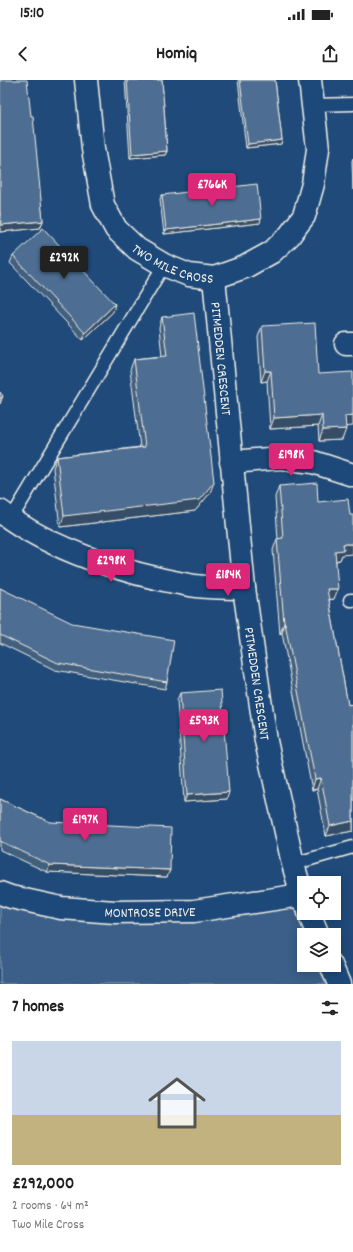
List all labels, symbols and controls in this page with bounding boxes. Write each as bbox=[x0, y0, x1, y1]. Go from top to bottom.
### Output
text: 15:10 bbox=[20, 3, 44, 25]
text: Homiq bbox=[156, 42, 197, 67]
icon: back bbox=[12, 43, 34, 65]
icon: share bbox=[319, 43, 341, 65]
pin: £766K bbox=[184, 173, 240, 207]
text: £766K bbox=[197, 176, 227, 195]
street label: TWO MILE CROSS bbox=[126, 240, 214, 290]
pin: £292K bbox=[36, 246, 92, 280]
text: £292K bbox=[49, 249, 79, 268]
street label: PITMEDDEN CRESCENT bbox=[204, 301, 235, 417]
pin: £198K bbox=[263, 443, 319, 477]
text: £198K bbox=[278, 446, 304, 465]
pin: £298K bbox=[83, 549, 139, 583]
text: £298K bbox=[96, 552, 126, 571]
pin: £184K bbox=[200, 563, 256, 597]
text: £184K bbox=[215, 566, 241, 585]
street label: PITMEDDEN CRESCENT bbox=[238, 626, 274, 742]
pin: £593K bbox=[176, 709, 232, 743]
text: £593K bbox=[189, 712, 219, 731]
pin: £197K bbox=[57, 808, 113, 842]
text: £197K bbox=[72, 811, 98, 830]
map controls bbox=[297, 876, 341, 972]
button: locate bbox=[297, 876, 341, 920]
street label: MONTROSE DRIVE bbox=[104, 903, 196, 924]
button: layers bbox=[297, 928, 341, 972]
text: 7 homes bbox=[12, 996, 64, 1020]
icon: filters bbox=[319, 997, 341, 1019]
icon: home bbox=[141, 1067, 213, 1139]
text: £292,000 bbox=[12, 1173, 74, 1197]
text: 2 rooms · 64 m² bbox=[12, 1197, 89, 1216]
text: Two Mile Cross bbox=[12, 1216, 84, 1235]

